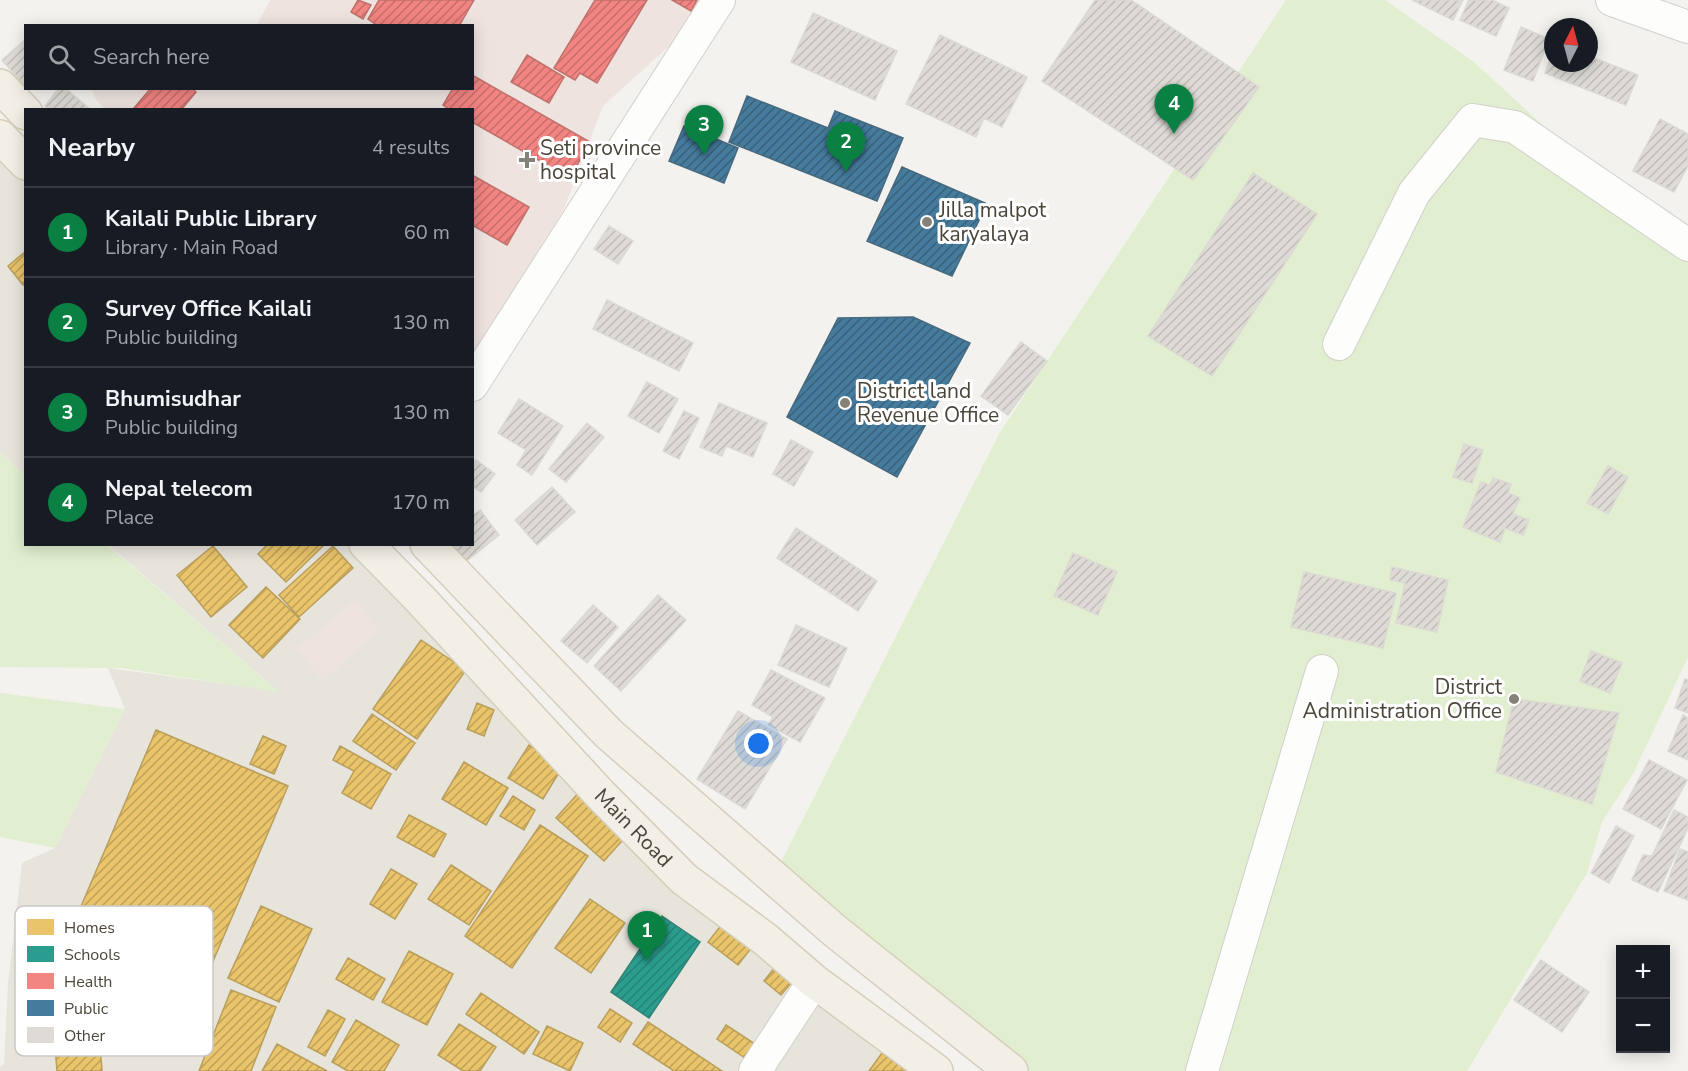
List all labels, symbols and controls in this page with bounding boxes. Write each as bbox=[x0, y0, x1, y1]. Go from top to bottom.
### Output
north arrow bbox=[1544, 18, 1598, 72]
search box bbox=[24, 24, 474, 90]
icon: search bbox=[45, 41, 78, 74]
text: Search here bbox=[93, 42, 210, 72]
pin: 4 bbox=[1154, 84, 1194, 134]
pin: 3 bbox=[684, 106, 724, 155]
pin: 2 bbox=[826, 122, 866, 172]
text: Nearby bbox=[48, 130, 135, 165]
text: 4 results bbox=[372, 134, 450, 161]
place label: Seti province hospital bbox=[540, 134, 661, 186]
marker: Seti province hospital bbox=[518, 151, 536, 169]
place label: Jilla malpot karyalaya bbox=[938, 196, 1047, 248]
text: Kailali Public Library bbox=[105, 204, 317, 234]
marker: Jilla malpot karyalaya bbox=[920, 215, 934, 229]
text: 1 bbox=[62, 219, 74, 246]
text: 60 m bbox=[404, 219, 450, 246]
text: Library · Main Road bbox=[105, 234, 278, 261]
text: Survey Office Kailali bbox=[105, 294, 312, 324]
text: 2 bbox=[62, 309, 74, 336]
text: 130 m bbox=[392, 309, 450, 336]
text: Public building bbox=[105, 324, 238, 351]
place label: District land Revenue Office bbox=[857, 377, 999, 429]
text: Bhumisudhar bbox=[105, 384, 241, 414]
marker: District land Revenue Office bbox=[838, 396, 852, 410]
text: 3 bbox=[62, 399, 74, 426]
text: 130 m bbox=[392, 399, 450, 426]
text: Public building bbox=[105, 414, 238, 441]
text: Nepal telecom bbox=[105, 474, 253, 504]
text: 4 bbox=[62, 489, 74, 516]
text: 170 m bbox=[392, 489, 450, 516]
text: Place bbox=[105, 504, 154, 531]
place label: District Administration Office bbox=[1303, 673, 1503, 725]
marker: District Administration Office bbox=[1507, 692, 1521, 706]
your location bbox=[744, 729, 773, 758]
street label: Main Road bbox=[588, 782, 679, 873]
legend bbox=[15, 906, 213, 1056]
pin: 1 bbox=[628, 912, 666, 961]
text: Homes bbox=[64, 917, 115, 939]
text: Schools bbox=[64, 944, 120, 966]
map controls bbox=[1616, 945, 1670, 1053]
button: + bbox=[1616, 945, 1670, 999]
text: Health bbox=[64, 971, 112, 993]
text: Public bbox=[64, 998, 109, 1020]
button: − bbox=[1616, 999, 1670, 1053]
text: Other bbox=[64, 1025, 105, 1047]

